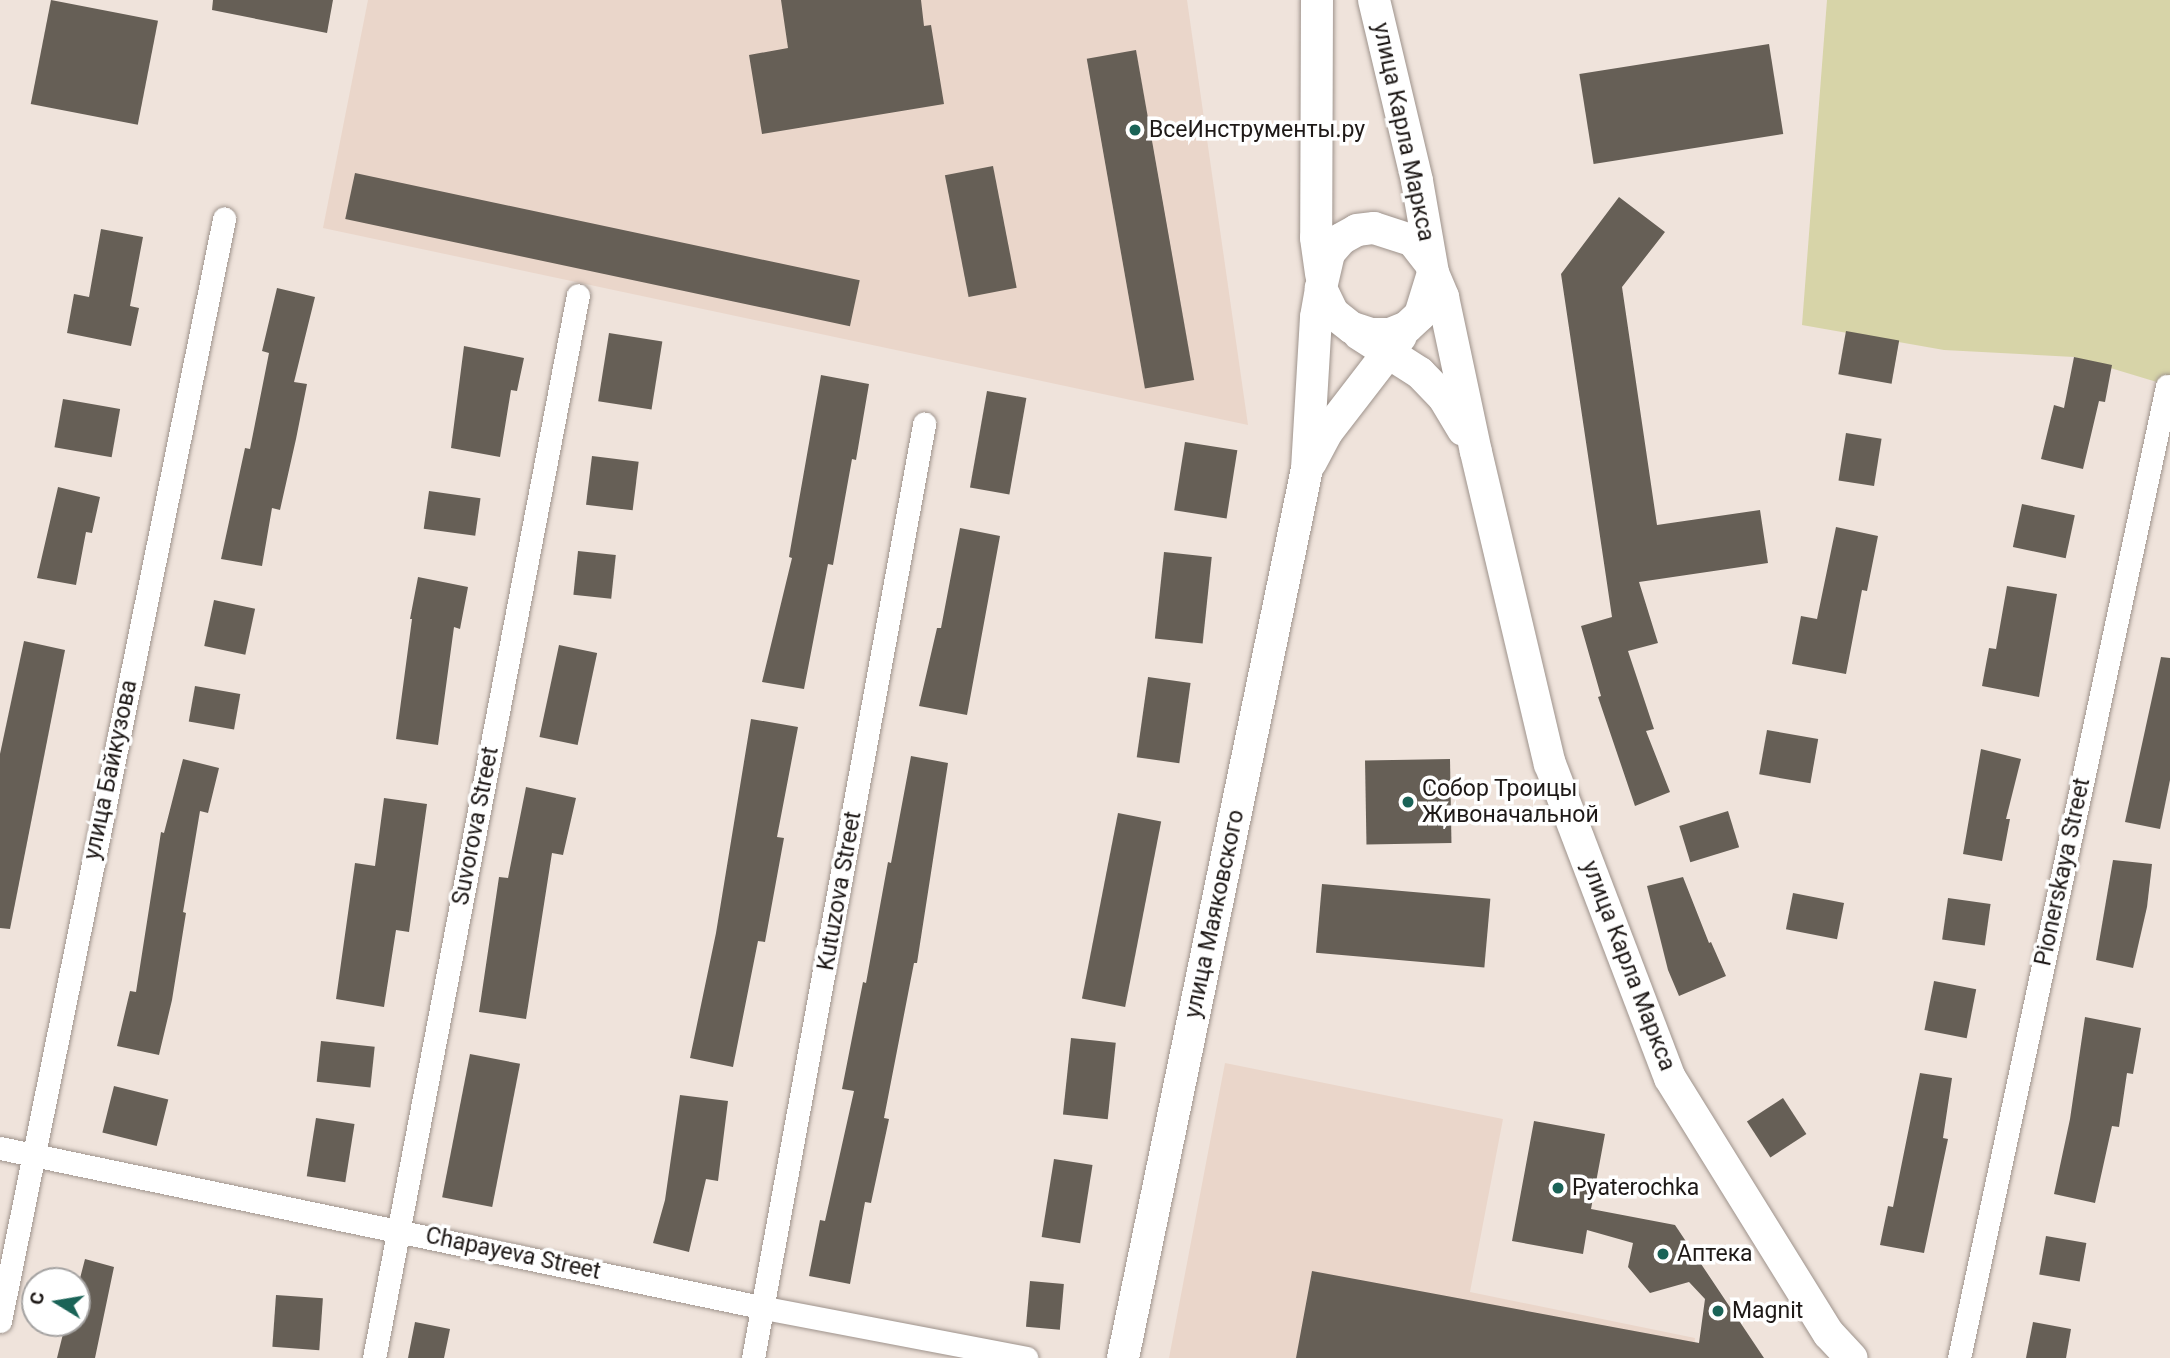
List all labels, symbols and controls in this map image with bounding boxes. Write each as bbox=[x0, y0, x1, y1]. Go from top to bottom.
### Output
street label: улица Карла Маркса bbox=[1366, 20, 1440, 244]
place label: ВсеИнструменты.ру bbox=[1149, 116, 1365, 144]
marker: ВсеИнструменты.ру bbox=[1127, 122, 1143, 138]
street label: улица Байкузова bbox=[78, 678, 144, 862]
street label: Suvorova Street bbox=[447, 744, 505, 908]
place label: Собор Троицы Живоначальной bbox=[1422, 775, 1599, 829]
street label: Pionerskaya Street bbox=[2030, 776, 2096, 968]
marker: Собор Троицы Живоначальной bbox=[1400, 794, 1416, 810]
street label: улица Маяковского bbox=[1179, 807, 1251, 1021]
street label: Kutuzova Street bbox=[812, 809, 868, 973]
street label: улица Карла Маркса bbox=[1575, 857, 1681, 1075]
place label: Pyaterochka bbox=[1572, 1174, 1699, 1202]
marker: Pyaterochka bbox=[1550, 1180, 1566, 1196]
street label: Chapayeva Street bbox=[423, 1222, 603, 1286]
place label: Аптека bbox=[1677, 1240, 1753, 1268]
marker: Аптека bbox=[1655, 1246, 1671, 1262]
north arrow bbox=[21, 1267, 91, 1337]
text: С bbox=[24, 1290, 49, 1307]
place label: Magnit bbox=[1732, 1297, 1803, 1325]
marker: Magnit bbox=[1710, 1303, 1726, 1319]

